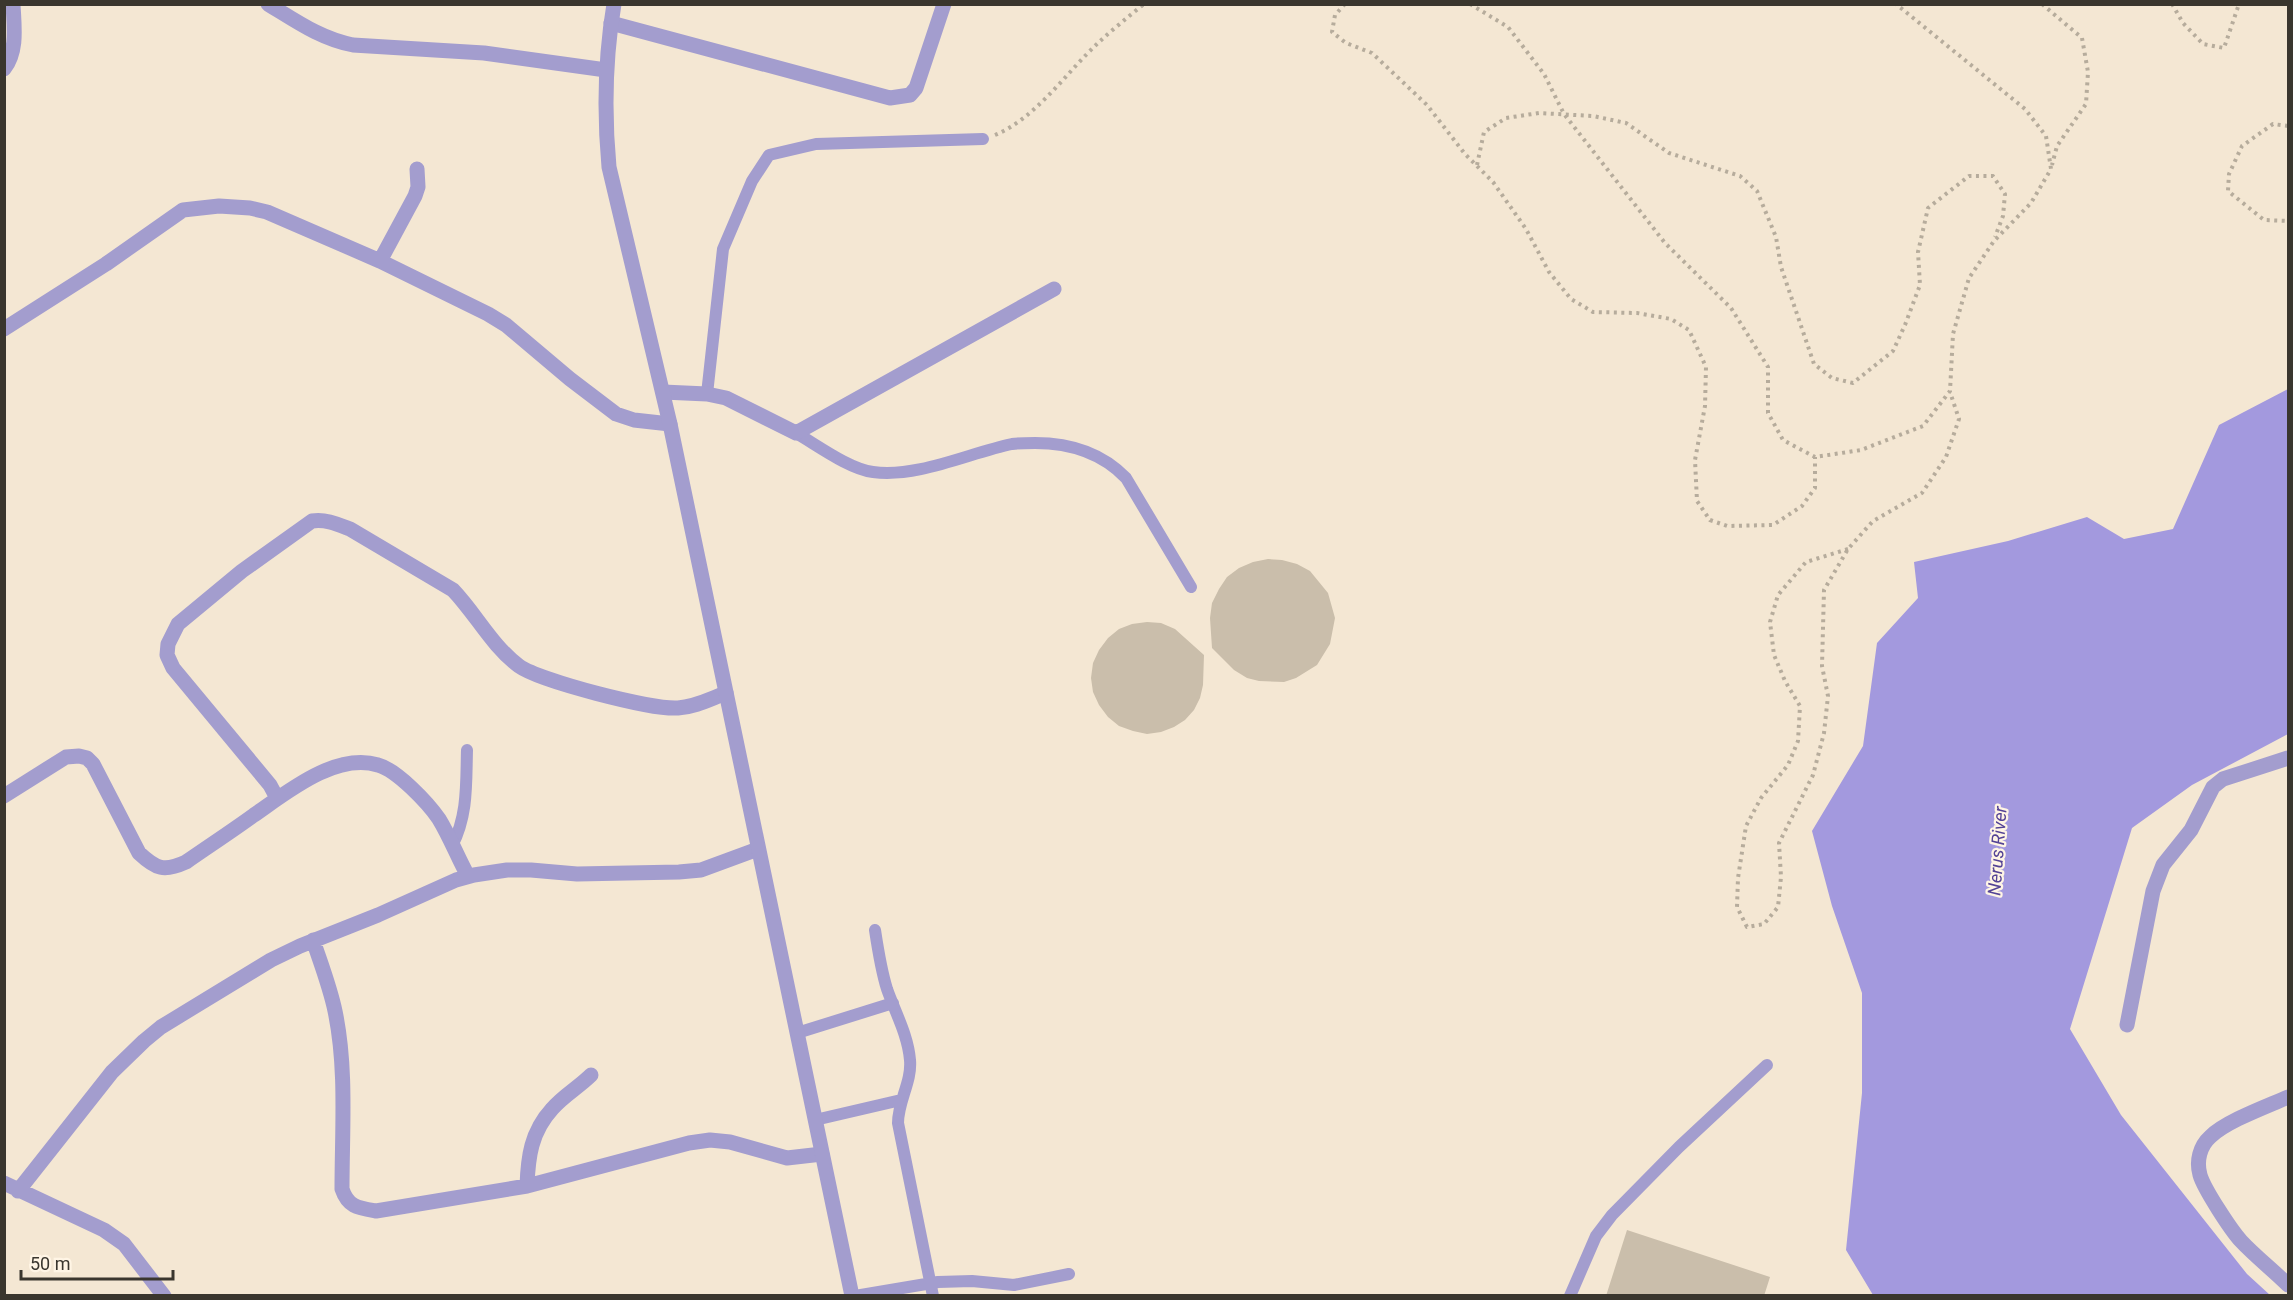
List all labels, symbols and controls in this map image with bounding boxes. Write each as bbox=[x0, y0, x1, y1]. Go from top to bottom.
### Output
water label: Nerus River bbox=[1983, 805, 2011, 896]
scale bar bbox=[21, 1243, 172, 1281]
text: 50 m bbox=[30, 1253, 70, 1274]

